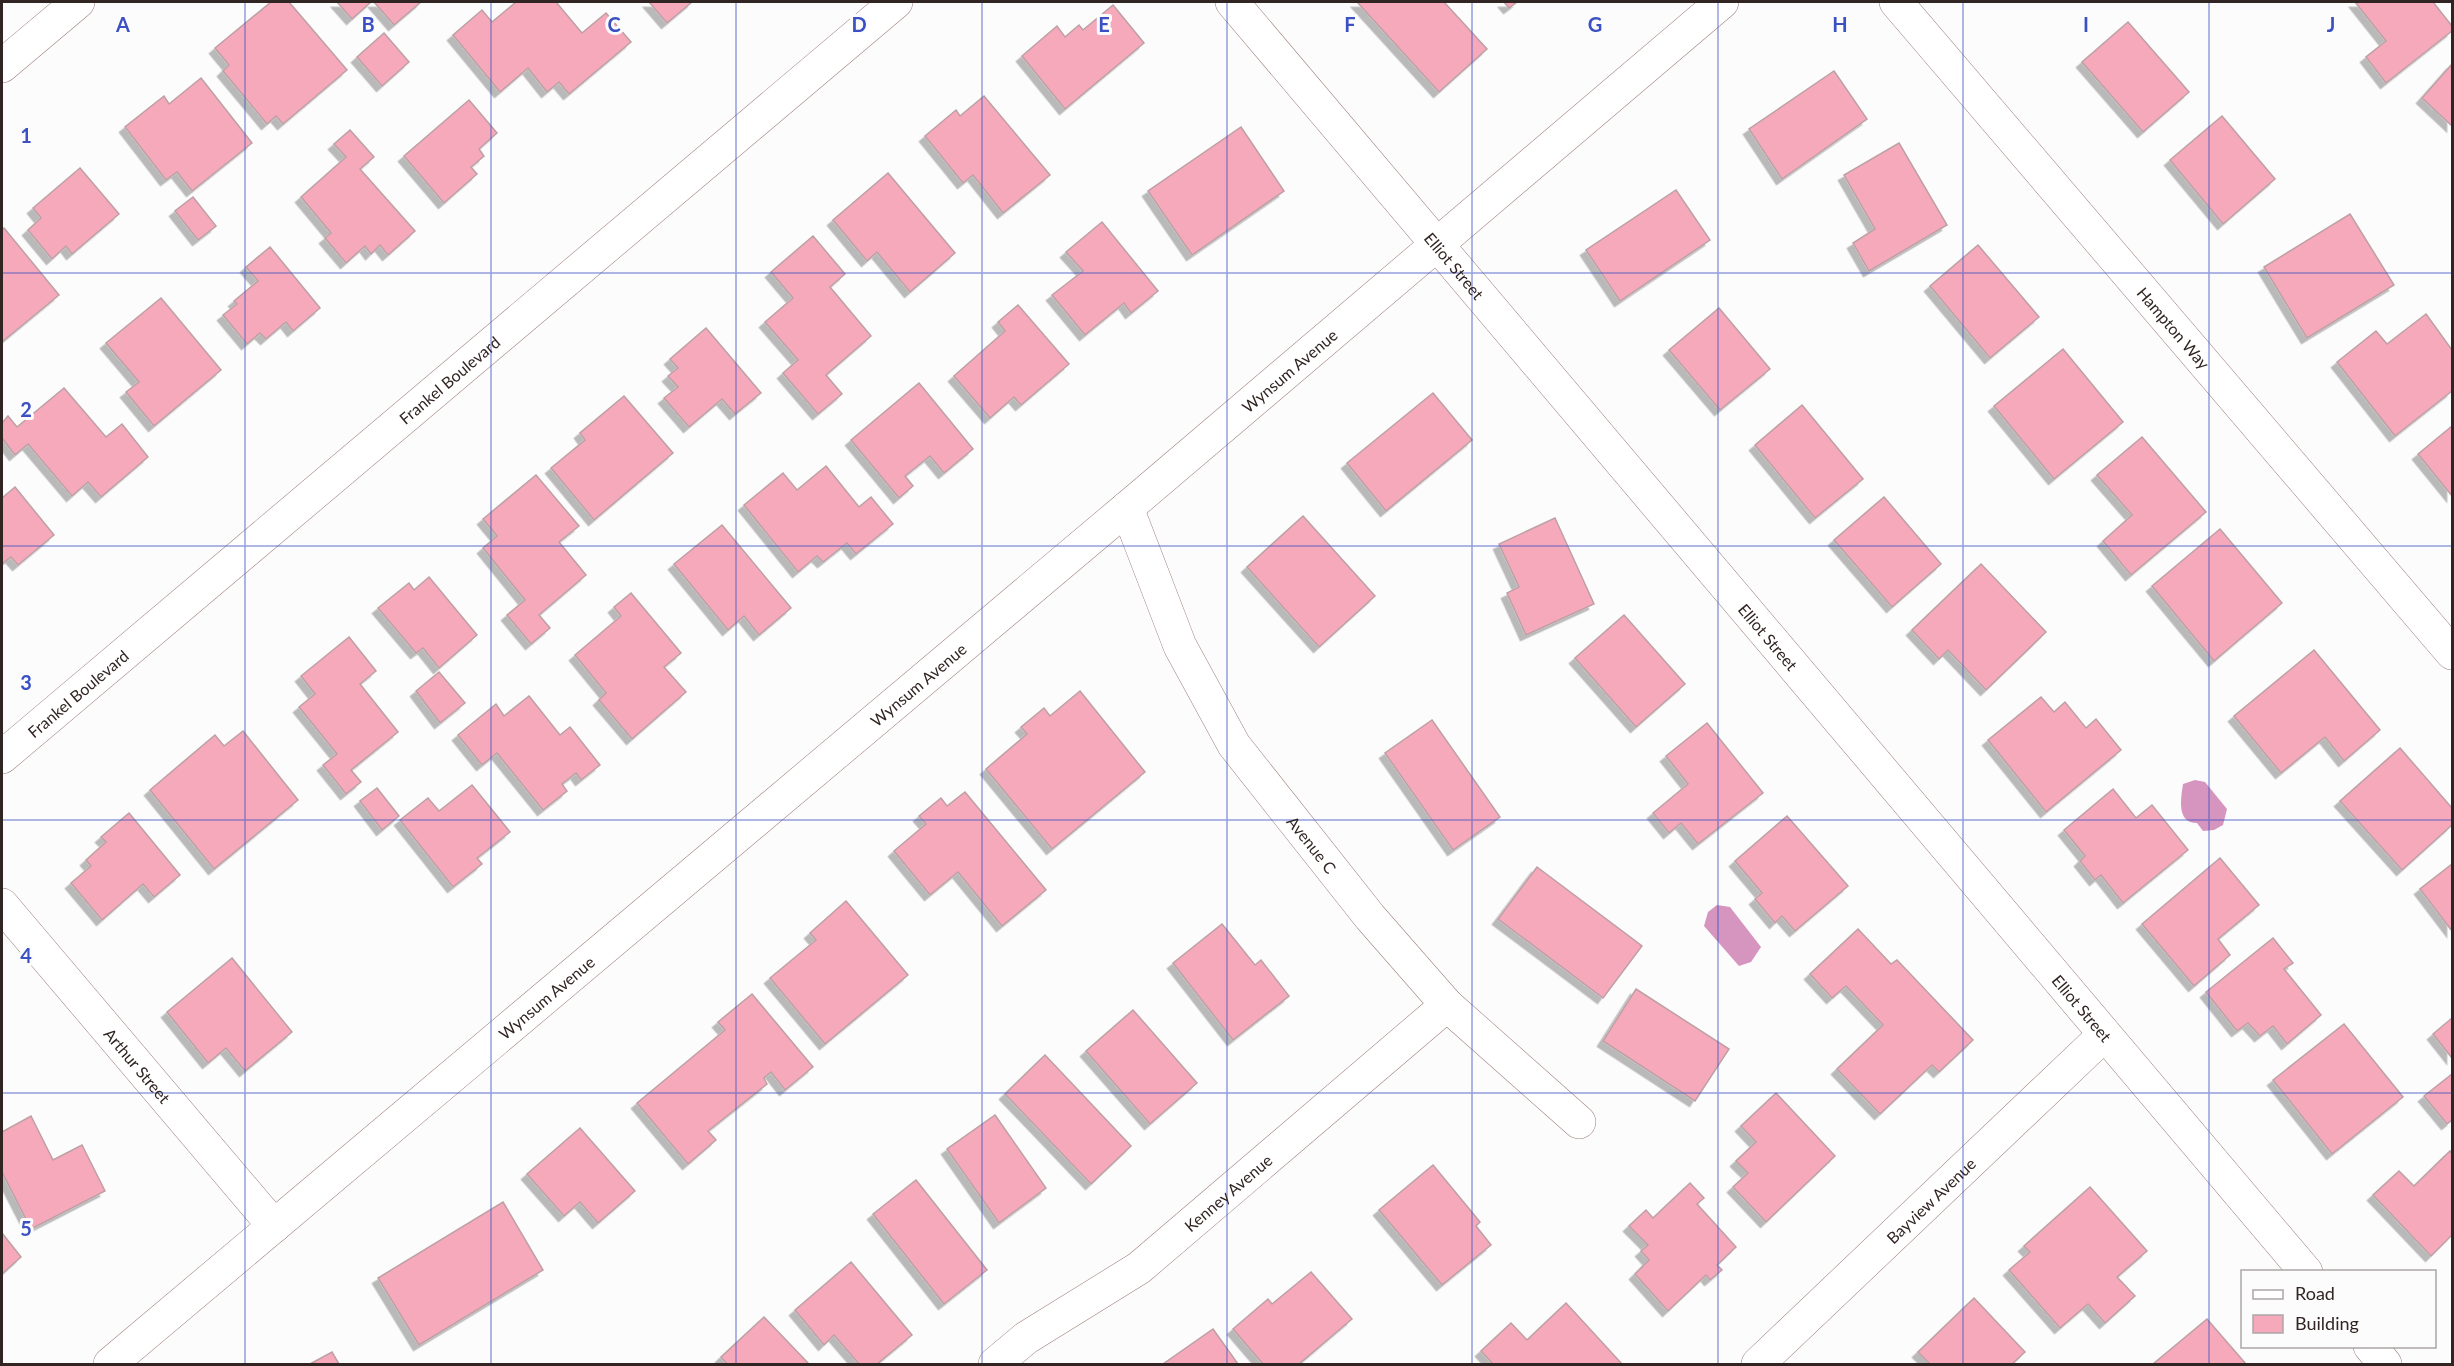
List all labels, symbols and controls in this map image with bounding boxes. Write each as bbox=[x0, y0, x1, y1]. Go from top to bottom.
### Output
text: A bbox=[115, 12, 130, 36]
text: B bbox=[361, 12, 375, 36]
text: C bbox=[607, 12, 621, 36]
text: D bbox=[851, 12, 867, 36]
text: E bbox=[1098, 12, 1110, 36]
text: F bbox=[1344, 12, 1356, 36]
text: G bbox=[1588, 12, 1602, 36]
text: H bbox=[1832, 12, 1848, 36]
text: I bbox=[2083, 12, 2089, 36]
text: J bbox=[2327, 12, 2335, 36]
text: 1 bbox=[20, 123, 32, 147]
street label: Elliot Street bbox=[1421, 228, 1489, 303]
street label: Hampton Way bbox=[2134, 283, 2215, 373]
street label: Wynsum Avenue bbox=[1238, 324, 1341, 416]
street label: Frankel Boulevard bbox=[395, 332, 503, 427]
text: 2 bbox=[20, 397, 32, 421]
street label: Elliot Street bbox=[1735, 599, 1802, 674]
street label: Wynsum Avenue bbox=[866, 638, 970, 730]
street label: Frankel Boulevard bbox=[23, 645, 132, 741]
text: 3 bbox=[20, 670, 32, 694]
street label: Avenue C bbox=[1284, 812, 1341, 877]
text: 4 bbox=[20, 943, 32, 967]
street label: Wynsum Avenue bbox=[494, 951, 598, 1043]
street label: Elliot Street bbox=[2049, 970, 2116, 1045]
street label: Arthur Street bbox=[101, 1024, 175, 1107]
street label: Kenney Avenue bbox=[1180, 1150, 1275, 1235]
street label: Bayview Avenue bbox=[1882, 1153, 1979, 1247]
text: 5 bbox=[20, 1216, 32, 1240]
legend bbox=[2241, 1270, 2436, 1348]
text: Road bbox=[2295, 1282, 2335, 1304]
text: Building bbox=[2295, 1312, 2359, 1334]

